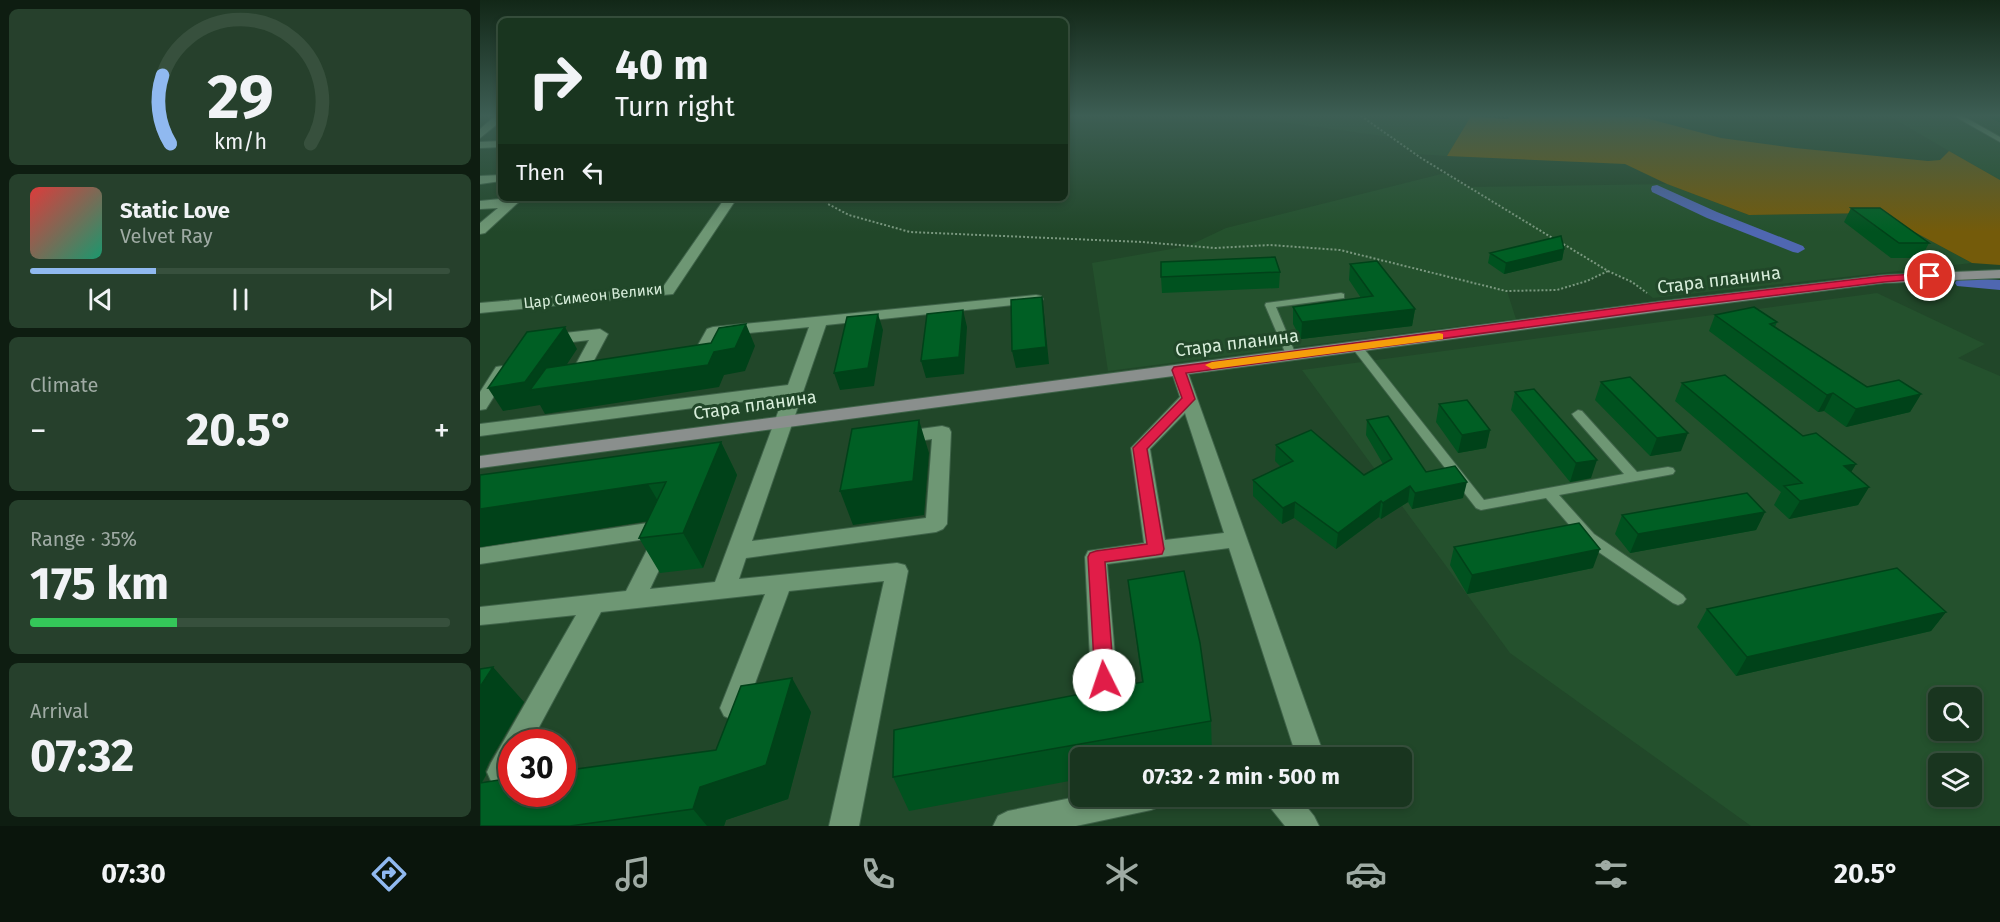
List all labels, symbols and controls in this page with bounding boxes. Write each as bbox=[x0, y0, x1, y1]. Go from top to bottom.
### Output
text: 40 m bbox=[615, 40, 709, 90]
icon: right bbox=[516, 42, 594, 120]
text: 29 bbox=[207, 60, 273, 135]
text: Turn right bbox=[615, 91, 735, 123]
text: km/h bbox=[213, 129, 267, 155]
icon: left bbox=[577, 156, 610, 189]
text: Then bbox=[516, 159, 565, 186]
text: Static Love bbox=[120, 197, 230, 224]
text: Velvet Ray bbox=[120, 224, 213, 248]
pin bbox=[1904, 250, 1955, 301]
icon: arrive bbox=[1913, 259, 1946, 292]
street label: Стара планина bbox=[1656, 262, 1782, 298]
street label: Цар Симеон Велики bbox=[523, 280, 663, 312]
icon: previous bbox=[84, 283, 117, 316]
icon: pause bbox=[224, 283, 257, 316]
icon: next bbox=[364, 283, 397, 316]
street label: Стара планина bbox=[1174, 325, 1300, 361]
text: Climate bbox=[30, 373, 98, 397]
street label: Стара планина bbox=[692, 385, 818, 425]
text: 20.5° bbox=[186, 403, 294, 457]
text: − bbox=[30, 411, 47, 451]
text: + bbox=[434, 411, 450, 451]
text: Range · 35% bbox=[30, 527, 137, 551]
text: 175 km bbox=[30, 557, 169, 611]
position arrow bbox=[1072, 648, 1136, 712]
map controls bbox=[1928, 687, 1982, 807]
button: search bbox=[1928, 687, 1982, 741]
text: Arrival bbox=[30, 699, 89, 723]
text: 07:32 bbox=[30, 729, 134, 783]
speed limit sign: 30 bbox=[498, 729, 576, 807]
button: layers bbox=[1928, 753, 1982, 807]
text: 07:32 · 2 min · 500 m bbox=[1142, 763, 1340, 790]
icon: directions bbox=[368, 853, 410, 895]
icon: music bbox=[612, 853, 654, 895]
icon: phone bbox=[857, 853, 899, 895]
icon: climate bbox=[1101, 853, 1143, 895]
icon: car bbox=[1345, 853, 1387, 895]
icon: filters bbox=[1590, 853, 1632, 895]
text: 07:30 bbox=[101, 858, 166, 890]
text: 20.5° bbox=[1834, 858, 1899, 890]

